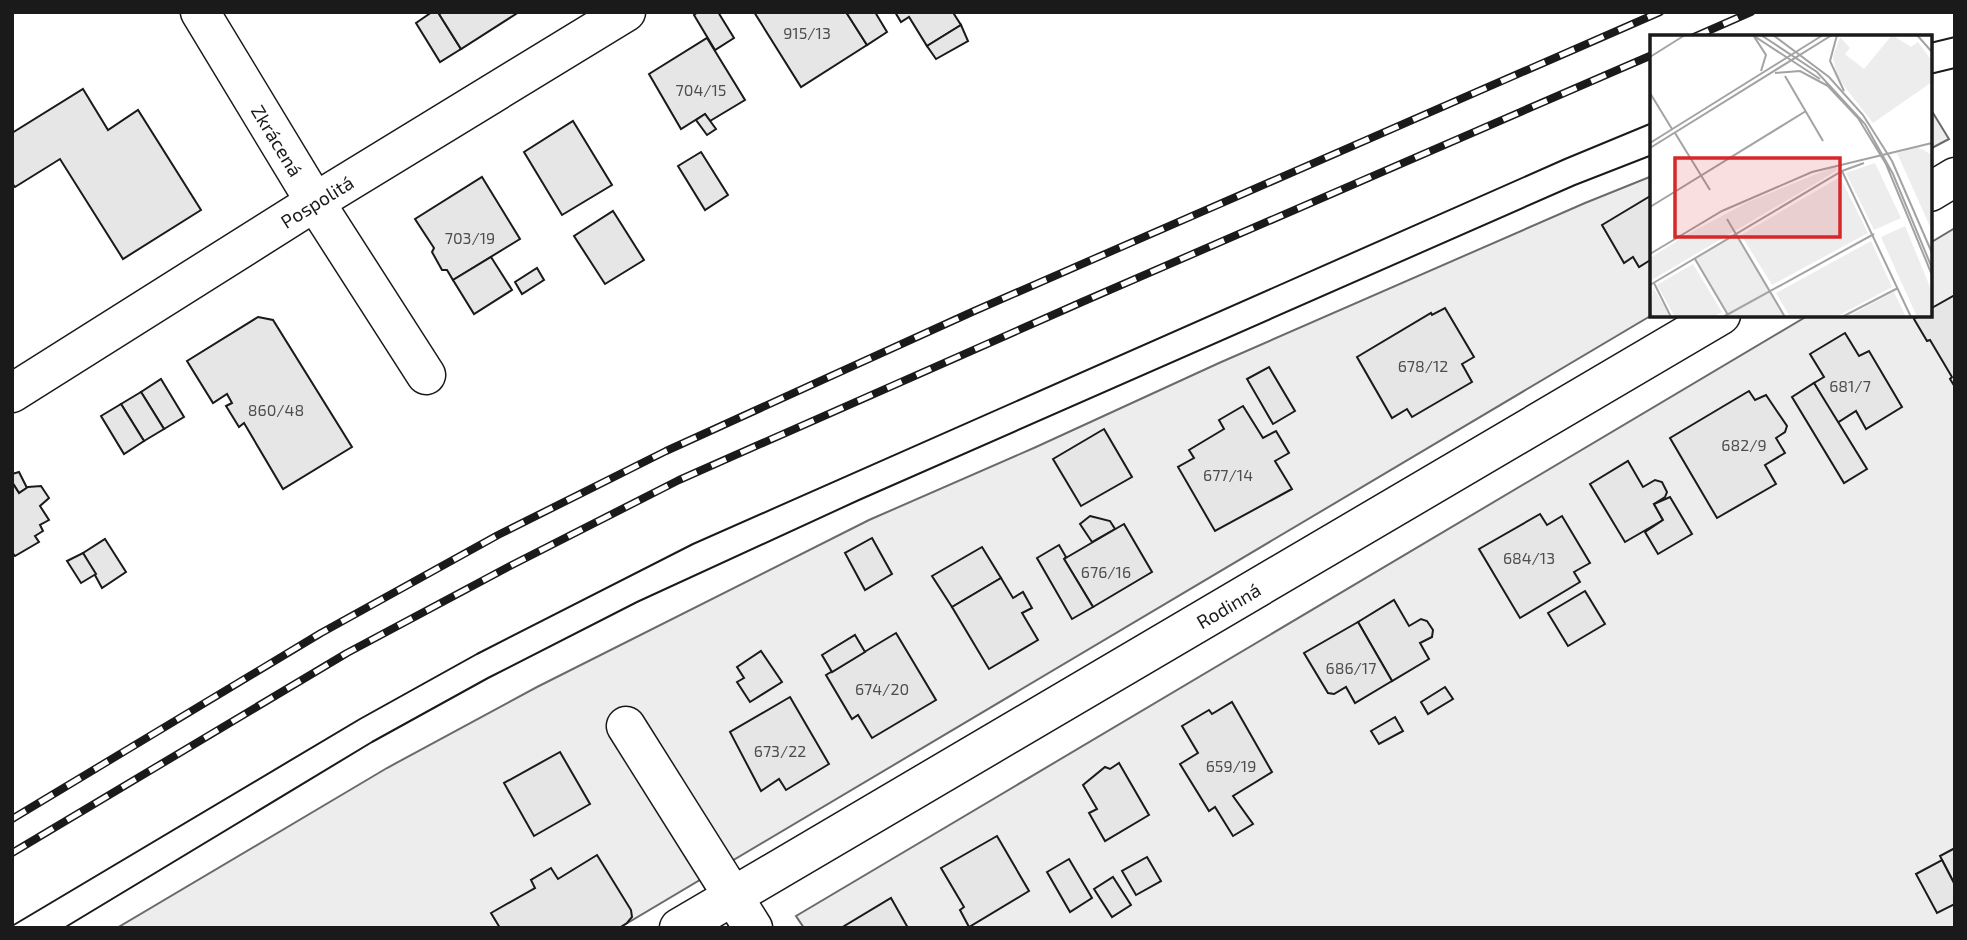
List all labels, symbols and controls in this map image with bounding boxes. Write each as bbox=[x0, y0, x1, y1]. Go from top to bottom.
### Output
house number: 915/13 bbox=[783, 23, 831, 42]
inset map bbox=[1650, 35, 1932, 317]
house number: 704/15 bbox=[676, 80, 726, 99]
street label: Zkrácená bbox=[247, 100, 308, 180]
street label: Pospolitá bbox=[276, 170, 357, 232]
house number: 703/19 bbox=[445, 228, 495, 247]
house number: 678/12 bbox=[1398, 356, 1448, 375]
house number: 681/7 bbox=[1829, 376, 1871, 395]
house number: 860/48 bbox=[248, 400, 304, 419]
house number: 682/9 bbox=[1721, 435, 1767, 454]
house number: 677/14 bbox=[1203, 465, 1253, 484]
house number: 684/13 bbox=[1503, 548, 1555, 567]
house number: 676/16 bbox=[1081, 562, 1131, 581]
street label: Rodinná bbox=[1192, 577, 1264, 633]
house number: 686/17 bbox=[1326, 658, 1376, 677]
house number: 674/20 bbox=[855, 679, 909, 698]
house number: 673/22 bbox=[754, 741, 806, 760]
house number: 659/19 bbox=[1206, 756, 1256, 775]

